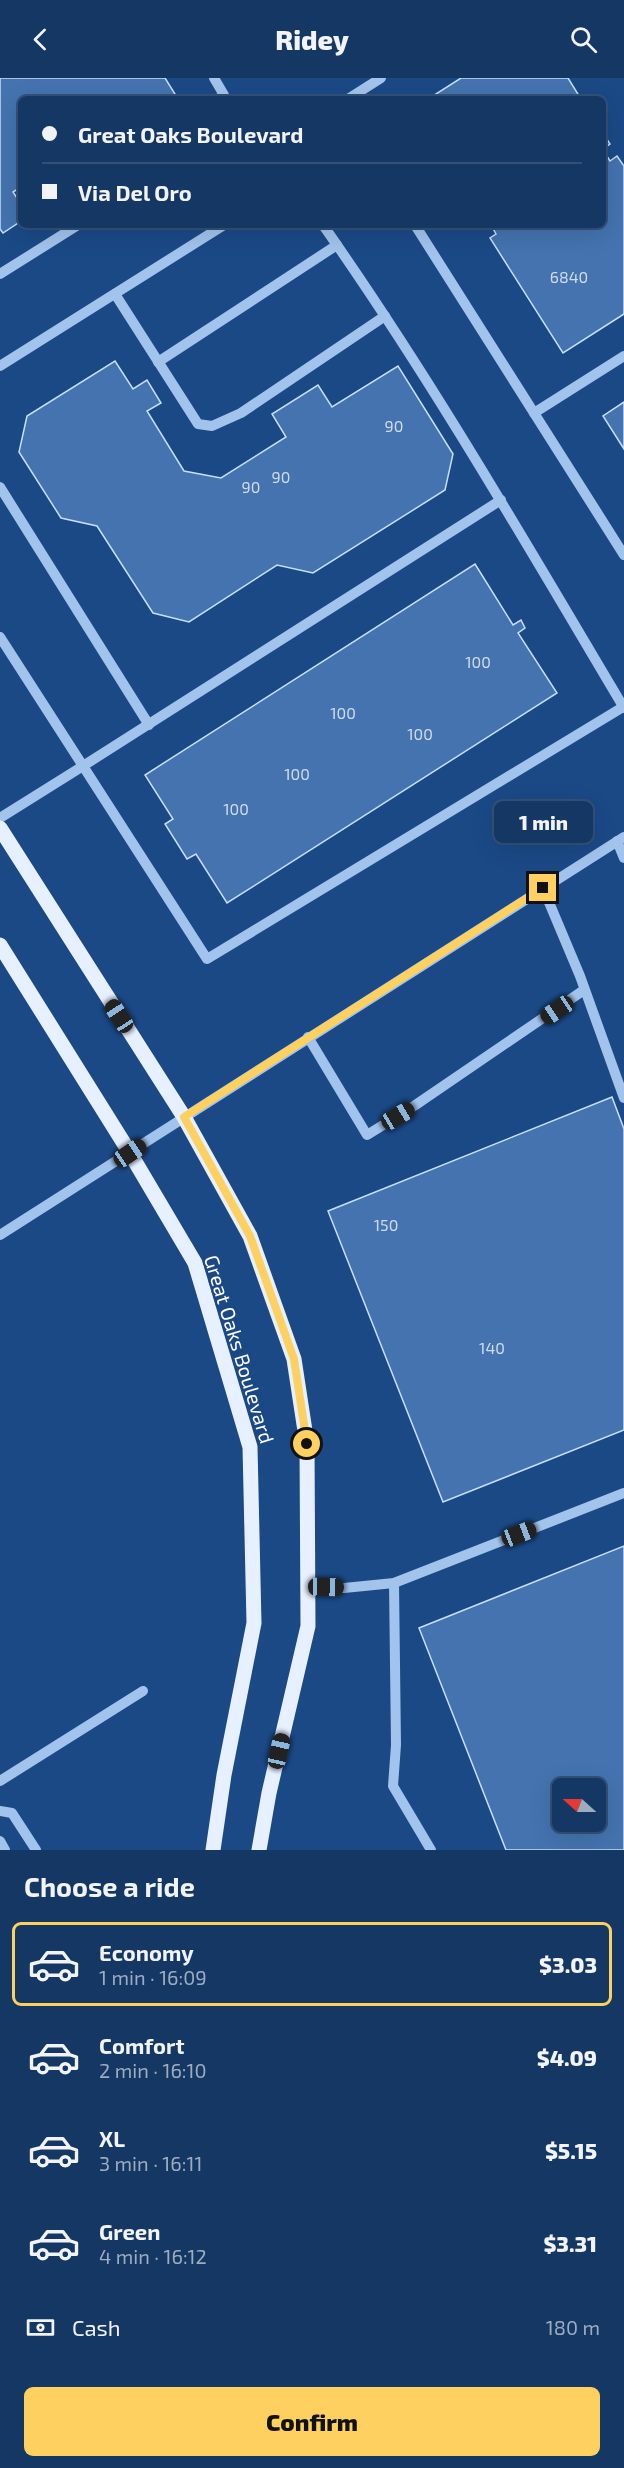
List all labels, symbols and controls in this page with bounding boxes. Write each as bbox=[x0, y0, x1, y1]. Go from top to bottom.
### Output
icon: back bbox=[24, 23, 57, 56]
text: Ridey bbox=[275, 23, 349, 55]
icon: search bbox=[567, 23, 600, 56]
text: Great Oaks Boulevard bbox=[78, 121, 303, 147]
text: Via Del Oro bbox=[78, 179, 192, 205]
house number: 6840 bbox=[550, 267, 588, 286]
house number: 90 bbox=[385, 416, 403, 435]
house number: 90 bbox=[272, 467, 290, 486]
house number: 90 bbox=[242, 477, 260, 496]
house number: 100 bbox=[465, 652, 491, 671]
house number: 100 bbox=[330, 703, 356, 722]
house number: 100 bbox=[407, 724, 433, 743]
house number: 100 bbox=[284, 764, 310, 783]
house number: 100 bbox=[223, 799, 249, 818]
callout: 1 min bbox=[494, 801, 592, 843]
text: 1 min bbox=[519, 810, 568, 834]
route end bbox=[529, 874, 556, 901]
car bbox=[537, 992, 577, 1028]
car bbox=[102, 996, 136, 1036]
car bbox=[378, 1099, 418, 1133]
car bbox=[110, 1135, 150, 1171]
house number: 150 bbox=[374, 1215, 398, 1234]
street label: Great Oaks Boulevard bbox=[200, 1252, 280, 1446]
house number: 140 bbox=[479, 1338, 505, 1357]
route start bbox=[293, 1430, 320, 1457]
car bbox=[499, 1519, 539, 1549]
car bbox=[308, 1578, 344, 1596]
car bbox=[266, 1731, 292, 1771]
north arrow bbox=[552, 1778, 606, 1832]
map controls bbox=[552, 1778, 606, 1832]
text: Choose a ride bbox=[24, 1870, 195, 1902]
icon: car bbox=[27, 1937, 81, 1991]
text: Economy bbox=[99, 1939, 194, 1965]
text: $3.03 bbox=[539, 1951, 597, 1977]
text: 1 min · 16:09 bbox=[99, 1965, 207, 1989]
icon: car bbox=[27, 2030, 81, 2084]
text: Comfort bbox=[99, 2032, 184, 2058]
text: $4.09 bbox=[537, 2044, 597, 2070]
text: 2 min · 16:10 bbox=[99, 2058, 207, 2082]
icon: car bbox=[27, 2123, 81, 2177]
text: XL bbox=[99, 2125, 125, 2151]
text: $5.15 bbox=[545, 2137, 597, 2163]
text: 3 min · 16:11 bbox=[99, 2151, 202, 2175]
icon: car bbox=[27, 2216, 81, 2270]
text: Green bbox=[99, 2218, 161, 2244]
text: $3.31 bbox=[543, 2230, 597, 2256]
text: 4 min · 16:12 bbox=[99, 2244, 207, 2268]
icon: cash bbox=[24, 2311, 57, 2344]
text: Cash bbox=[72, 2314, 121, 2340]
text: 180 m bbox=[546, 2315, 600, 2339]
button: Confirm bbox=[24, 2387, 600, 2456]

